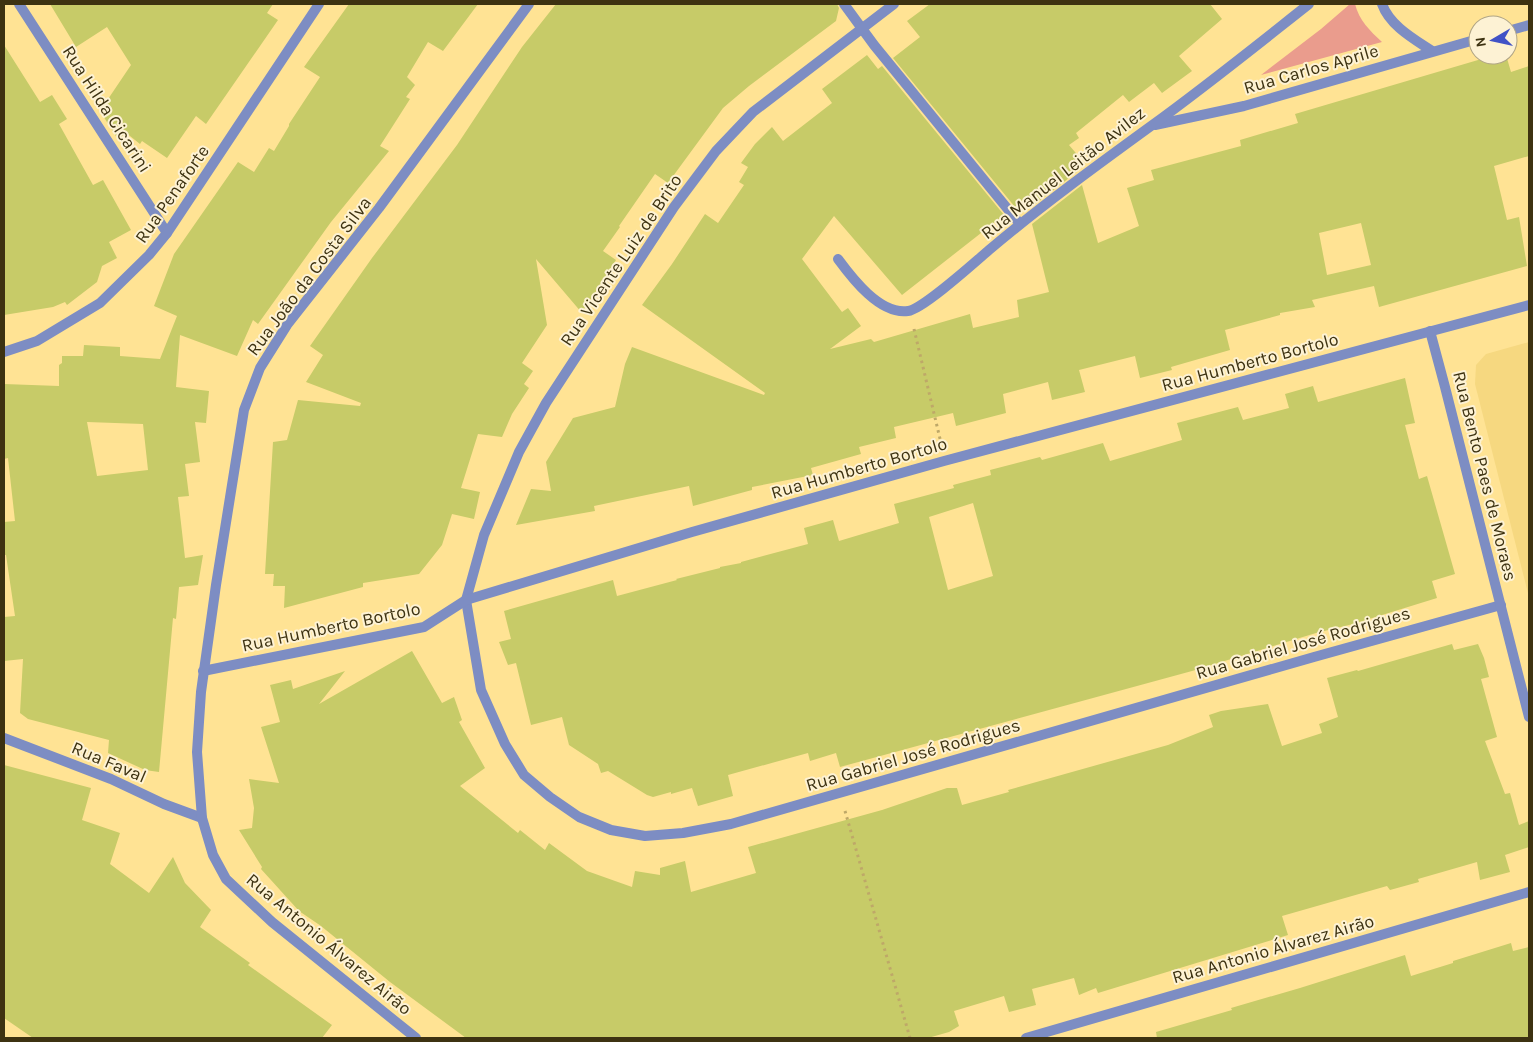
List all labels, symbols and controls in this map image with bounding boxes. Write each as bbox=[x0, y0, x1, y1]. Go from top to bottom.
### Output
north arrow bbox=[1468, 15, 1518, 65]
text: N bbox=[1471, 36, 1490, 48]
street label: Rua Carlos Aprile bbox=[1241, 39, 1381, 99]
street label: Rua Hilda Cicarini bbox=[58, 41, 156, 177]
street label: Rua Manuel Leitão Avilez bbox=[976, 102, 1150, 244]
street label: Rua Penaforte bbox=[130, 141, 214, 247]
street label: Rua Vicente Luiz de Brito bbox=[555, 170, 687, 350]
street label: Rua João da Costa Silva bbox=[242, 192, 376, 360]
street label: Rua Humberto Bortolo bbox=[1159, 328, 1341, 396]
street label: Rua Bento Paes de Moraes bbox=[1448, 369, 1522, 583]
street label: Rua Humberto Bortolo bbox=[768, 432, 950, 504]
street label: Rua Humberto Bortolo bbox=[240, 597, 422, 657]
street label: Rua Gabriel José Rodrigues bbox=[1193, 602, 1413, 684]
street label: Rua Gabriel José Rodrigues bbox=[803, 714, 1023, 796]
street label: Rua Faval bbox=[68, 736, 150, 788]
street label: Rua Antonio Álvarez Airão bbox=[242, 868, 417, 1020]
street label: Rua Antonio Álvarez Airão bbox=[1169, 909, 1377, 988]

